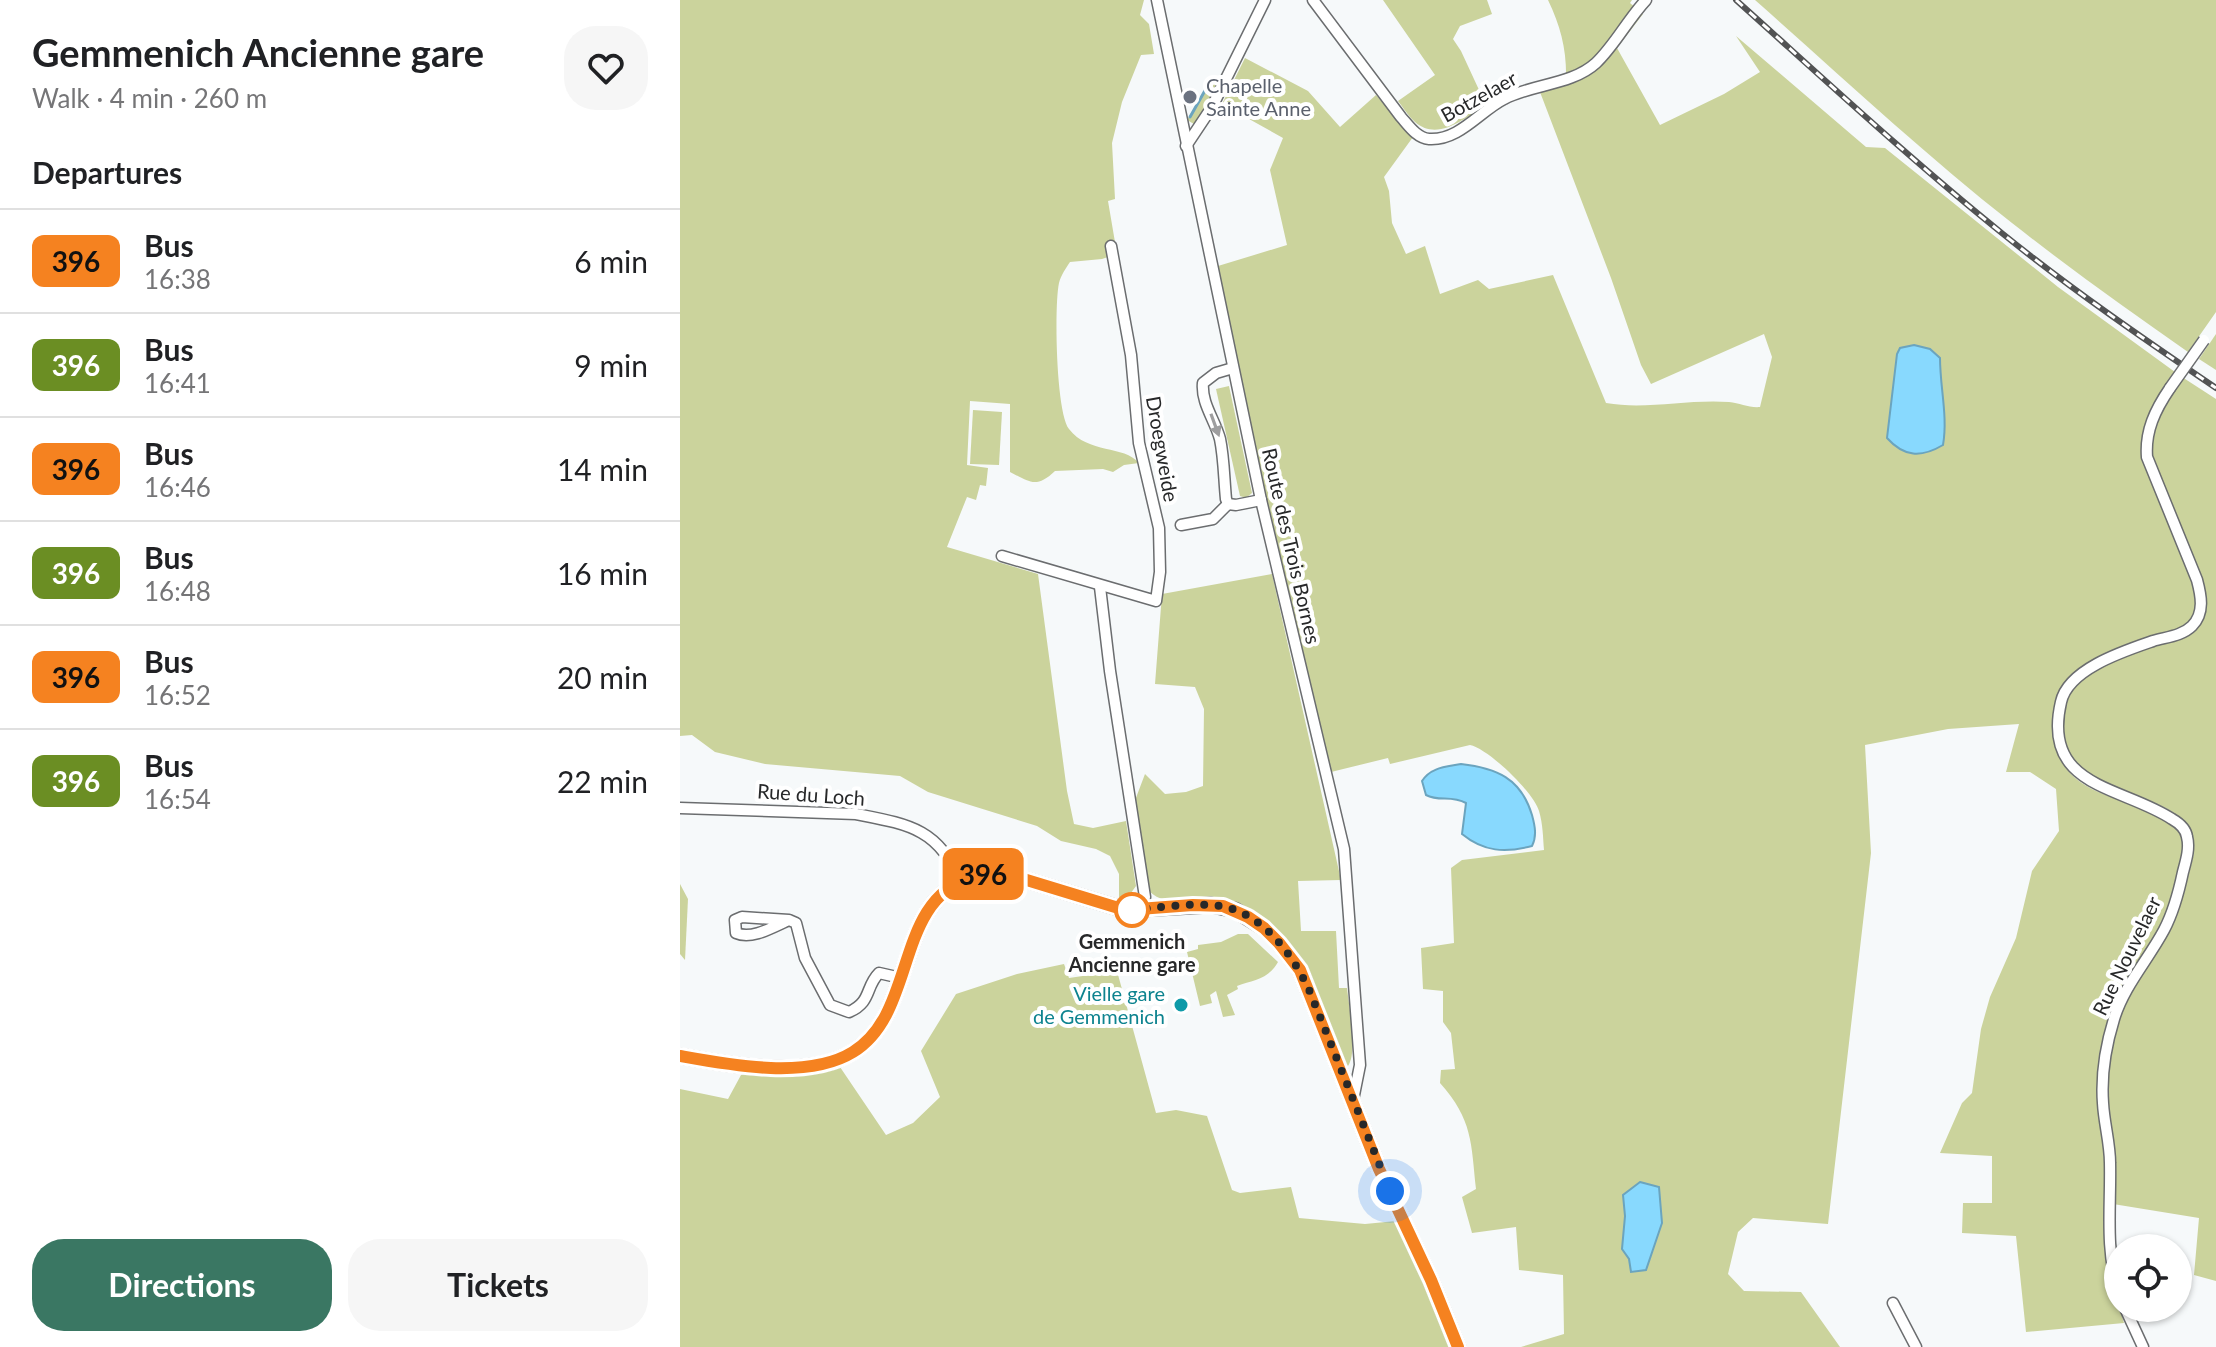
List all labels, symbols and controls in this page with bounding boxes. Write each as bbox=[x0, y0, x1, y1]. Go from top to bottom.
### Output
button: heart bbox=[564, 26, 648, 110]
text: Gemmenich Ancienne gare bbox=[32, 29, 484, 75]
street label: Botzelaer bbox=[1436, 65, 1521, 127]
place label: Chapelle Sainte Anne bbox=[1206, 73, 1311, 120]
text: Walk · 4 min · 260 m bbox=[32, 82, 267, 114]
marker: Chapelle Sainte Anne bbox=[1181, 88, 1199, 106]
text: Departures bbox=[32, 154, 182, 190]
text: Bus bbox=[144, 227, 194, 263]
text: 6 min bbox=[574, 243, 648, 279]
text: 396 bbox=[52, 244, 100, 278]
text: 16:38 bbox=[144, 263, 211, 295]
text: Bus bbox=[144, 331, 194, 367]
text: 9 min bbox=[574, 347, 648, 383]
text: 396 bbox=[52, 348, 100, 382]
text: 16:41 bbox=[144, 367, 211, 399]
street label: Droegweide bbox=[1142, 394, 1184, 504]
one-way arrow bbox=[1209, 413, 1221, 437]
text: Bus bbox=[144, 435, 194, 471]
street label: Route des Trois Bornes bbox=[1258, 445, 1326, 646]
text: 14 min bbox=[557, 451, 648, 487]
text: 396 bbox=[52, 452, 100, 486]
text: 16:46 bbox=[144, 471, 211, 503]
text: Bus bbox=[144, 539, 194, 575]
text: 16 min bbox=[557, 555, 648, 591]
text: 396 bbox=[52, 556, 100, 590]
text: 16:48 bbox=[144, 575, 211, 607]
text: Bus bbox=[144, 643, 194, 679]
text: 20 min bbox=[557, 659, 648, 695]
text: 396 bbox=[52, 660, 100, 694]
text: 16:52 bbox=[144, 679, 211, 711]
text: Bus bbox=[144, 747, 194, 783]
text: 22 min bbox=[557, 763, 648, 799]
text: 396 bbox=[52, 764, 100, 798]
street label: Rue du Loch bbox=[756, 778, 866, 810]
text: 16:54 bbox=[144, 783, 211, 815]
line badge: 396 bbox=[937, 848, 1029, 900]
text: 396 bbox=[959, 857, 1007, 891]
street label: Rue Nouvelaer bbox=[2087, 891, 2166, 1019]
marker: Gemmenich Ancienne gare bbox=[1115, 893, 1149, 927]
place label: Gemmenich Ancienne gare bbox=[1067, 929, 1196, 976]
place label: Vielle gare de Gemmenich bbox=[1033, 981, 1165, 1028]
marker: Vielle gare de Gemmenich bbox=[1172, 996, 1190, 1014]
your location bbox=[1370, 1171, 1410, 1211]
map controls bbox=[2104, 1234, 2192, 1322]
button: locate bbox=[2104, 1234, 2192, 1322]
button: Directions bbox=[32, 1239, 332, 1331]
button: Tickets bbox=[348, 1239, 648, 1331]

